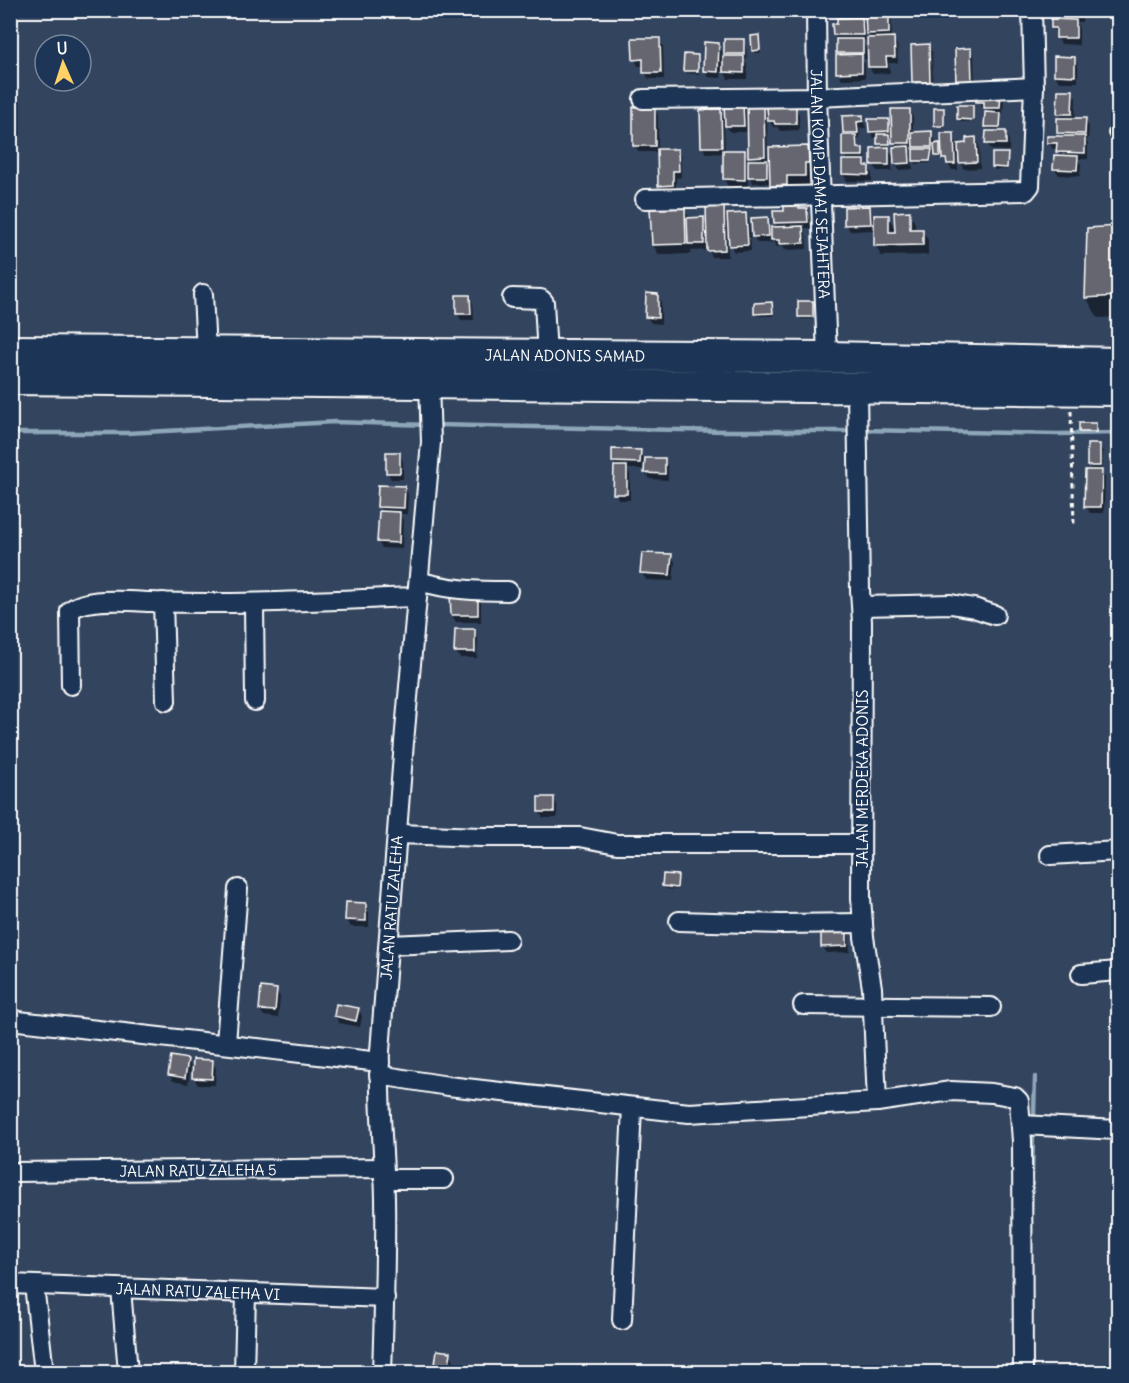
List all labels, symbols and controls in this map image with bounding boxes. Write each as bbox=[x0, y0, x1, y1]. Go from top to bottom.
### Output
north arrow bbox=[33, 33, 93, 93]
text: U bbox=[56, 38, 68, 58]
street label: JALAN KOMP. DAMAI SEJAHTERA bbox=[807, 69, 834, 299]
street label: JALAN ADONIS SAMAD bbox=[485, 345, 645, 365]
street label: JALAN MERDEKA ADONIS bbox=[853, 690, 872, 868]
street label: JALAN RATU ZALEHA bbox=[376, 834, 406, 981]
street label: JALAN RATU ZALEHA 5 bbox=[119, 1160, 277, 1180]
street label: JALAN RATU ZALEHA VI bbox=[115, 1278, 280, 1304]

